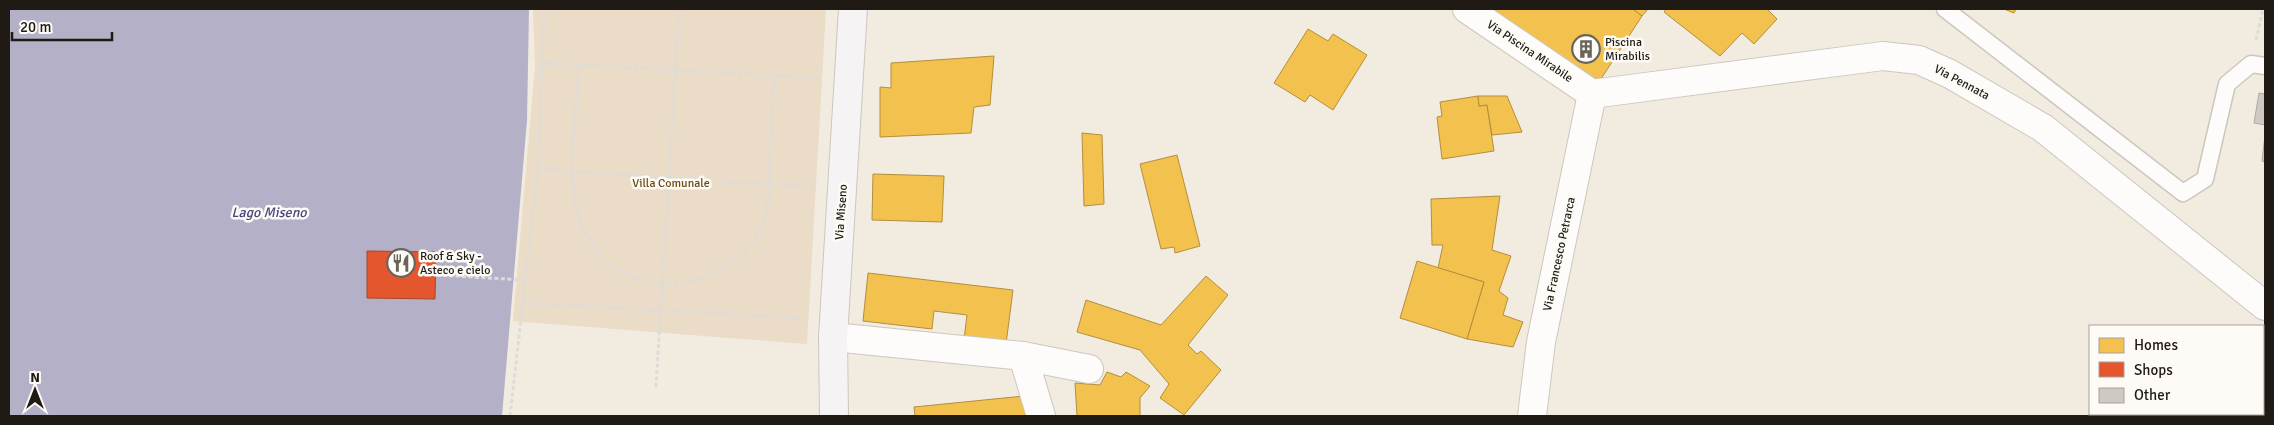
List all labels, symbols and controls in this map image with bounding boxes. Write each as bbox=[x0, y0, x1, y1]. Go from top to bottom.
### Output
scale bar bbox=[12, 10, 112, 42]
street label: Via Piscina Mirabile bbox=[1484, 17, 1576, 86]
text: 20 m bbox=[20, 18, 51, 36]
building icon: Piscina Mirabilis bbox=[1571, 34, 1601, 64]
place label: Piscina Mirabilis bbox=[1605, 35, 1650, 64]
street label: Via Pennata bbox=[1931, 62, 1992, 103]
park label: Villa Comunale bbox=[632, 176, 710, 191]
street label: Via Miseno bbox=[832, 184, 851, 240]
street label: Via Francesco Petrarca bbox=[1540, 196, 1579, 312]
water label: Lago Miseno bbox=[231, 204, 307, 221]
restaurant icon: Roof & Sky - Asteco e cielo bbox=[386, 248, 416, 278]
place label: Roof & Sky - Asteco e cielo bbox=[420, 249, 490, 278]
legend bbox=[2089, 325, 2264, 415]
text: Homes bbox=[2134, 336, 2178, 354]
text: Shops bbox=[2134, 361, 2173, 379]
north arrow bbox=[10, 365, 60, 415]
text: N bbox=[30, 369, 40, 386]
text: Other bbox=[2134, 386, 2171, 404]

